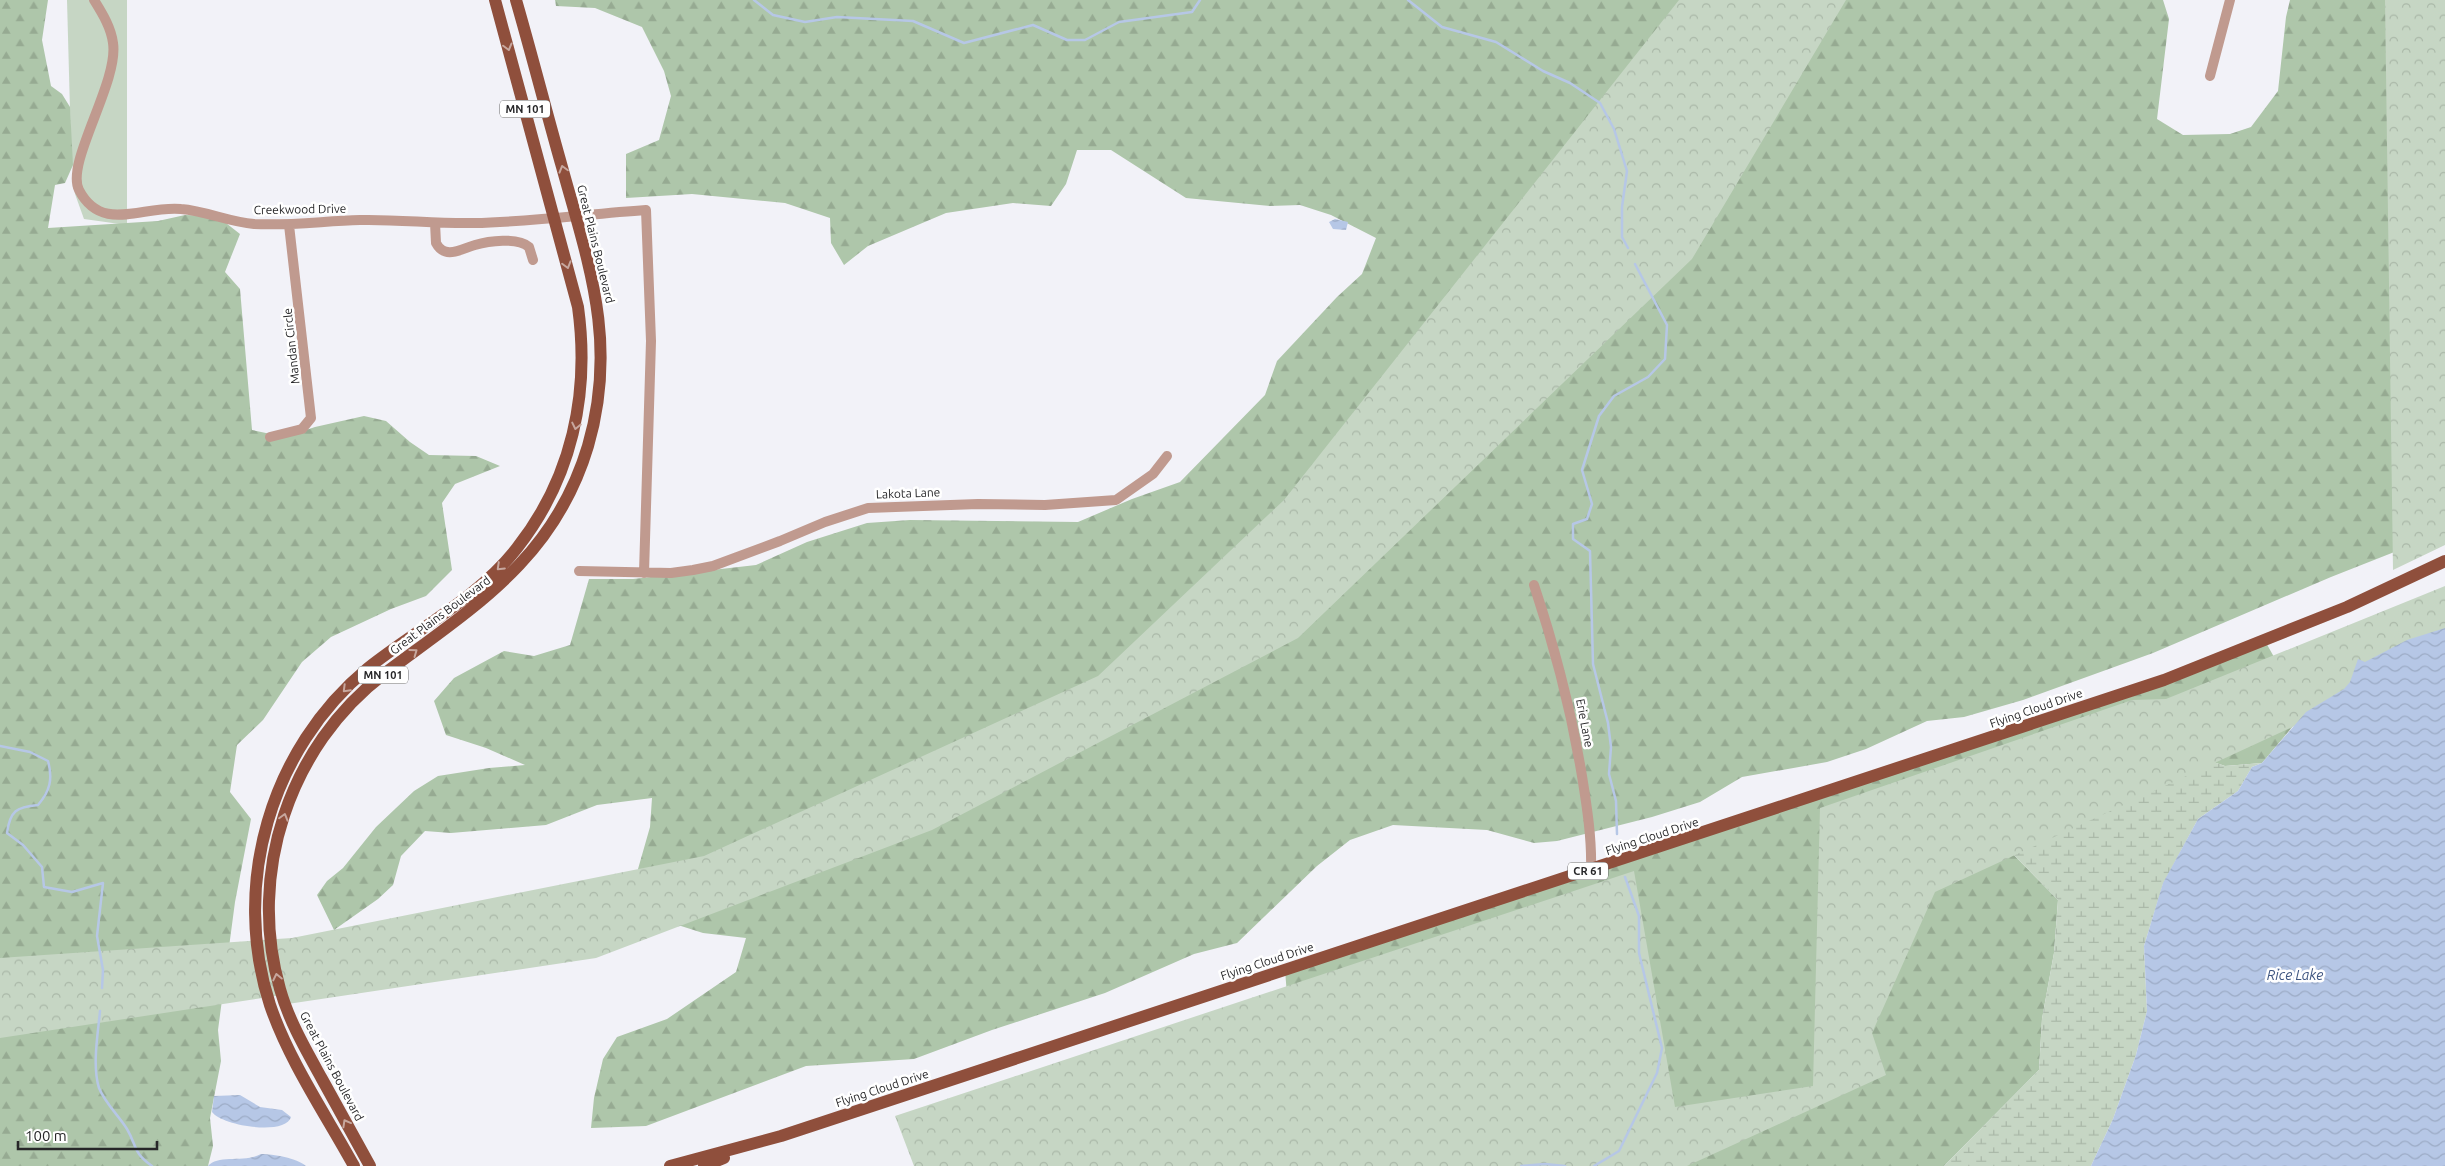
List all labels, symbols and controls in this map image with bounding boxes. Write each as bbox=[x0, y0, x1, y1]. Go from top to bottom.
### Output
one-way arrow bbox=[502, 42, 512, 51]
road number: MN 101 bbox=[500, 100, 550, 118]
one-way arrow bbox=[558, 165, 568, 173]
street label: Great Plains Boulevard bbox=[575, 183, 617, 305]
street label: Creekwood Drive bbox=[254, 202, 346, 216]
one-way arrow bbox=[562, 261, 572, 269]
street label: Mandan Circle bbox=[281, 307, 301, 385]
one-way arrow bbox=[571, 421, 582, 430]
street label: Lakota Lane bbox=[876, 485, 940, 501]
one-way arrow bbox=[497, 561, 506, 570]
street label: Great Plains Boulevard bbox=[387, 573, 493, 657]
one-way arrow bbox=[408, 649, 418, 658]
road number: MN 101 bbox=[358, 666, 408, 684]
one-way arrow bbox=[343, 684, 352, 693]
street label: Flying Cloud Drive bbox=[1988, 686, 2084, 730]
street label: Erie Lane bbox=[1574, 698, 1596, 748]
one-way arrow bbox=[278, 813, 288, 821]
street label: Flying Cloud Drive bbox=[1604, 815, 1700, 857]
road number: CR 61 bbox=[1568, 862, 1608, 879]
street label: Flying Cloud Drive bbox=[1219, 940, 1315, 982]
water label: Rice Lake bbox=[2267, 967, 2323, 983]
one-way arrow bbox=[273, 973, 283, 981]
street label: Great Plains Boulevard bbox=[298, 1009, 366, 1123]
street label: Flying Cloud Drive bbox=[834, 1067, 930, 1109]
scale bar bbox=[18, 1118, 156, 1150]
one-way arrow bbox=[343, 1120, 353, 1129]
text: 100 m bbox=[25, 1127, 67, 1144]

